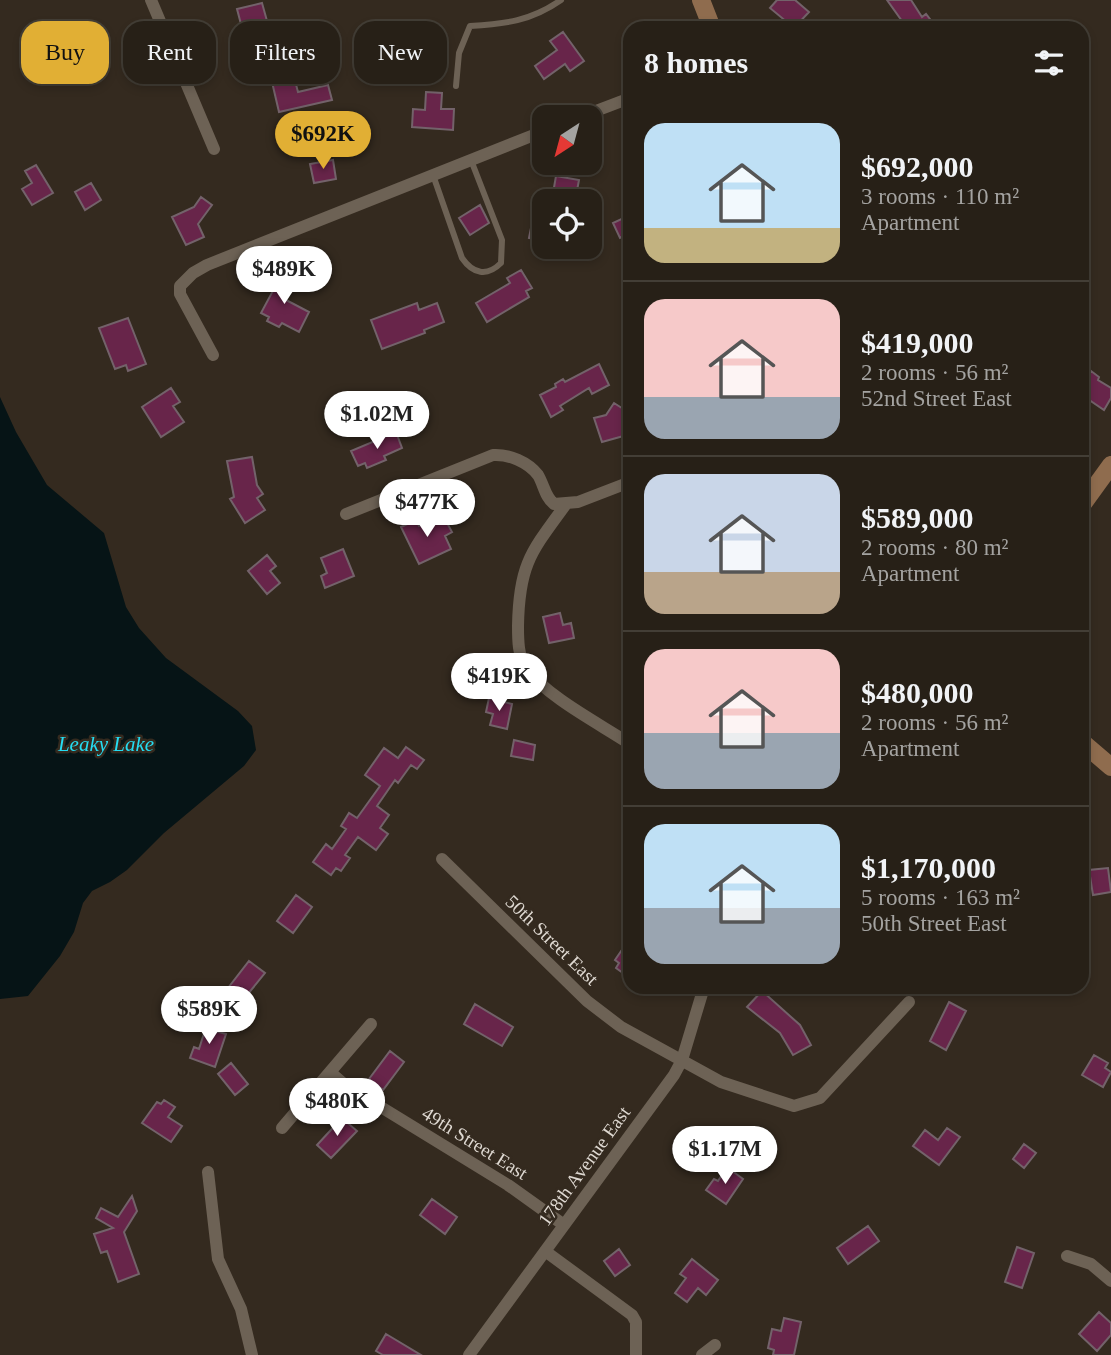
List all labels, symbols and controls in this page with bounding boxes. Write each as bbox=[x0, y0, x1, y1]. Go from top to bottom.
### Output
chip: Buy bbox=[21, 21, 109, 84]
chip: Rent bbox=[123, 21, 216, 84]
chip: Filters bbox=[230, 21, 340, 84]
chip: New bbox=[354, 21, 447, 84]
icon: filters bbox=[1030, 44, 1068, 82]
text: 8 homes bbox=[644, 46, 748, 79]
north arrow bbox=[532, 105, 602, 175]
map controls bbox=[532, 105, 602, 259]
pin: $692K bbox=[274, 111, 372, 171]
text: $692K bbox=[291, 121, 355, 146]
text: $692,000 bbox=[861, 150, 974, 183]
icon: home bbox=[700, 151, 784, 235]
text: 3 rooms · 110 m² bbox=[861, 184, 1019, 209]
button: locate bbox=[532, 189, 602, 259]
text: Apartment bbox=[861, 210, 959, 235]
pin: $489K bbox=[235, 246, 333, 306]
text: $489K bbox=[252, 256, 316, 281]
text: $419,000 bbox=[861, 326, 974, 359]
icon: home bbox=[700, 327, 784, 411]
text: 2 rooms · 56 m² bbox=[861, 360, 1008, 385]
text: 52nd Street East bbox=[861, 386, 1012, 411]
pin: $1.02M bbox=[320, 392, 434, 451]
text: $1.02M bbox=[340, 401, 414, 426]
pin: $477K bbox=[378, 480, 476, 539]
text: $477K bbox=[395, 489, 459, 514]
text: $589,000 bbox=[861, 501, 974, 534]
icon: home bbox=[700, 502, 784, 586]
text: 2 rooms · 80 m² bbox=[861, 535, 1008, 560]
text: Apartment bbox=[861, 561, 959, 586]
pin: $419K bbox=[450, 654, 548, 713]
text: $419K bbox=[467, 663, 531, 688]
text: $480,000 bbox=[861, 676, 974, 709]
icon: home bbox=[700, 677, 784, 761]
text: 2 rooms · 56 m² bbox=[861, 710, 1008, 735]
water label: Leaky Lake bbox=[57, 732, 154, 756]
text: Apartment bbox=[861, 736, 959, 761]
text: $1,170,000 bbox=[861, 851, 996, 884]
icon: home bbox=[700, 852, 784, 936]
text: 5 rooms · 163 m² bbox=[861, 885, 1020, 910]
street label: 50th Street East bbox=[501, 891, 603, 990]
text: 50th Street East bbox=[861, 911, 1007, 936]
pin: $589K bbox=[160, 986, 258, 1046]
text: $589K bbox=[177, 996, 241, 1021]
pin: $480K bbox=[288, 1078, 386, 1138]
text: $480K bbox=[305, 1088, 369, 1113]
street label: 49th Street East bbox=[418, 1102, 532, 1184]
street label: 178th Avenue East bbox=[534, 1102, 635, 1230]
pin: $1.17M bbox=[668, 1126, 782, 1186]
text: $1.17M bbox=[688, 1136, 762, 1161]

